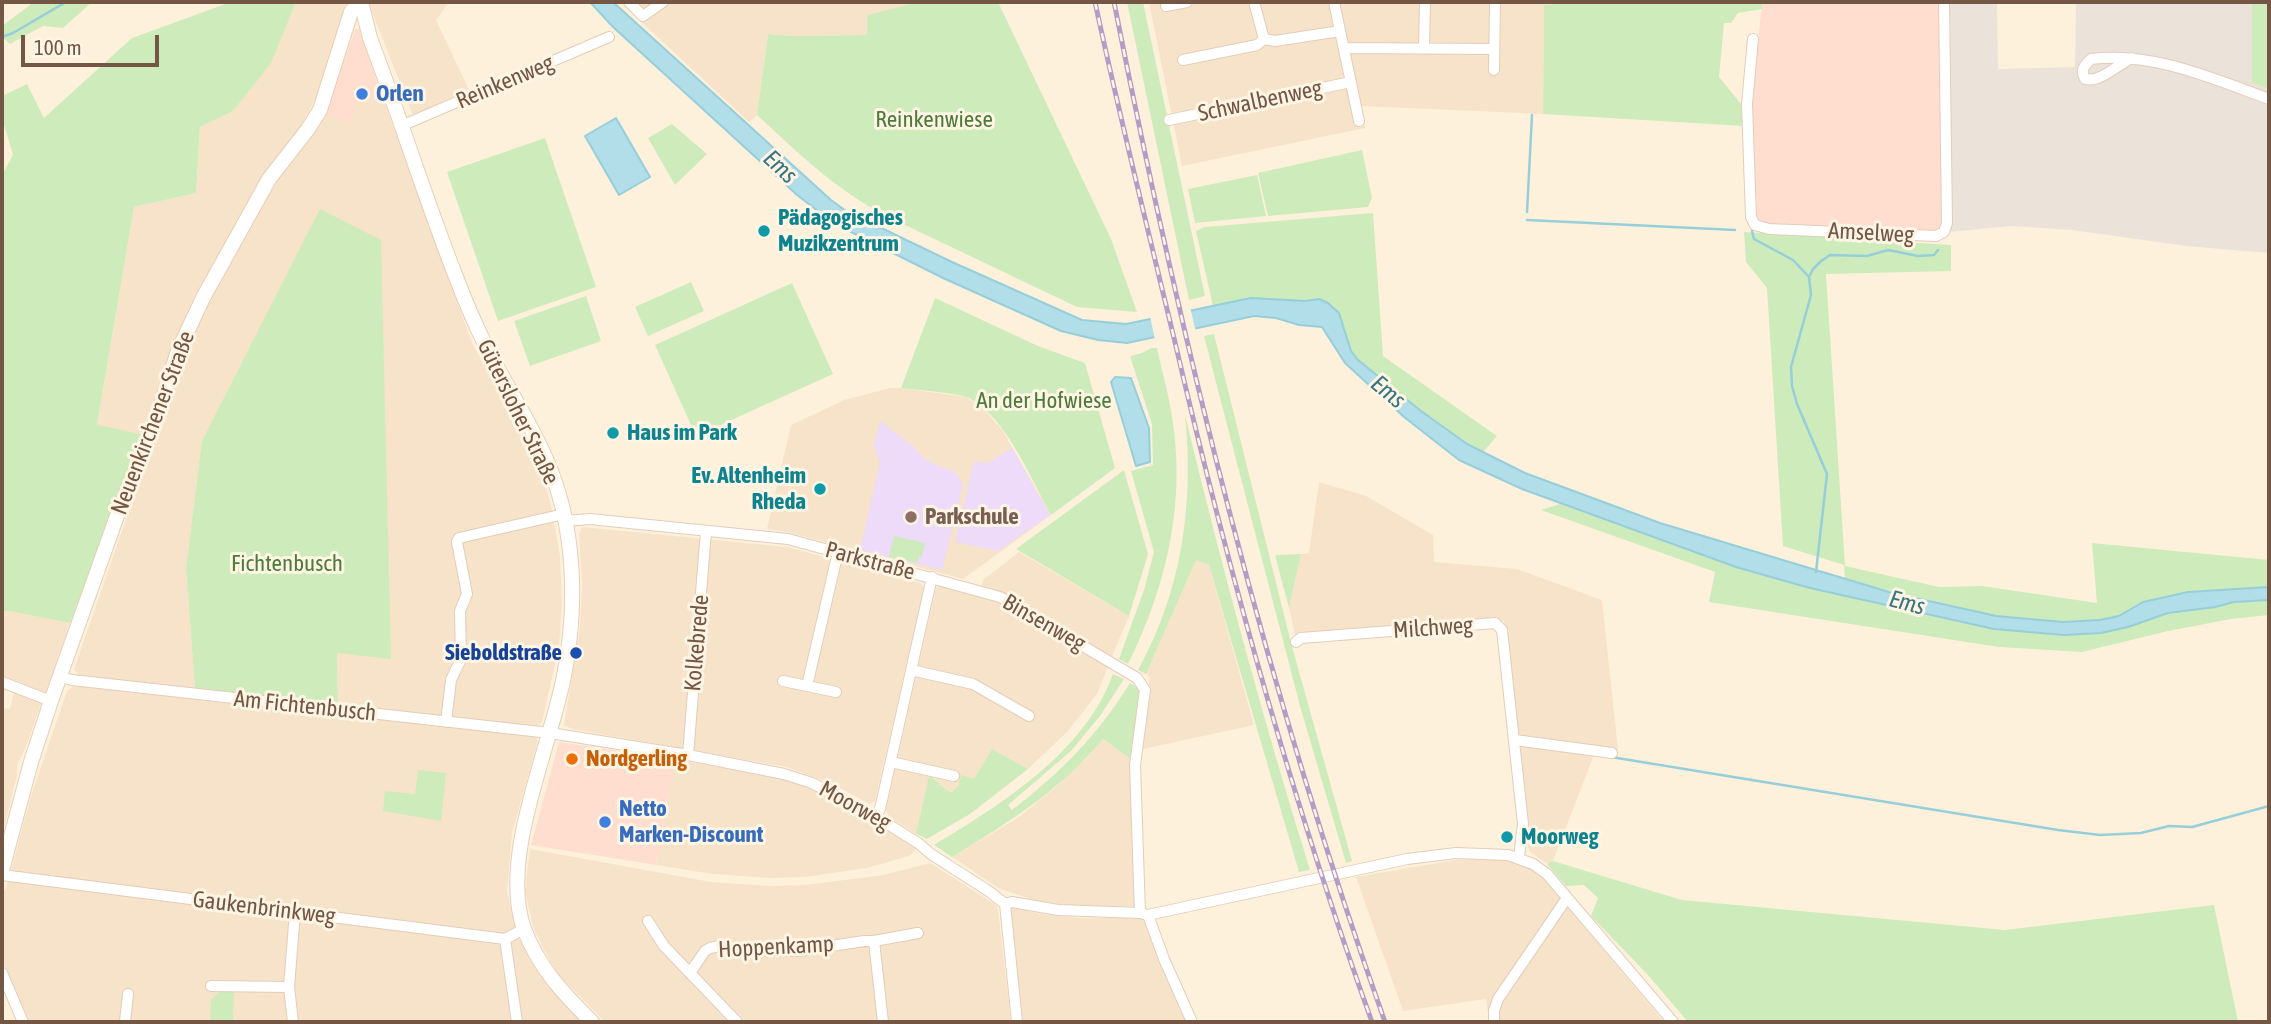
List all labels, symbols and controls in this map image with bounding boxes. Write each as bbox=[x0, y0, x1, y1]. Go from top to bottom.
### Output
scale bar bbox=[24, 21, 163, 65]
text: 100 m bbox=[34, 35, 82, 59]
street label: Reinkenweg bbox=[452, 49, 558, 115]
street label: Schwalbenweg bbox=[1196, 74, 1324, 128]
place label: Orlen bbox=[376, 80, 424, 108]
marker: Orlen bbox=[354, 86, 370, 102]
park label: Reinkenwiese bbox=[875, 106, 993, 134]
water label: Ems bbox=[757, 144, 803, 190]
place label: Pädagogisches Muzikzentrum bbox=[778, 204, 903, 258]
street label: Amselweg bbox=[1827, 217, 1915, 249]
marker: Pädagogisches Muzikzentrum bbox=[756, 223, 772, 239]
street label: Neuenkirchener Straße bbox=[105, 327, 201, 519]
street label: Gütersloher Straße bbox=[471, 335, 565, 489]
water label: Ems bbox=[1365, 369, 1411, 415]
park label: An der Hofwiese bbox=[976, 387, 1112, 415]
place label: Haus im Park bbox=[627, 419, 737, 447]
marker: Haus im Park bbox=[605, 425, 621, 441]
place label: Ev. Altenheim Rheda bbox=[691, 462, 806, 516]
marker: Ev. Altenheim Rheda bbox=[812, 481, 828, 497]
place label: Parkschule bbox=[925, 503, 1019, 531]
marker: Parkschule bbox=[903, 509, 919, 525]
street label: Parkstraße bbox=[822, 536, 918, 586]
park label: Fichtenbusch bbox=[231, 550, 343, 578]
water label: Ems bbox=[1886, 584, 1928, 622]
street label: Binsenweg bbox=[998, 588, 1090, 658]
street label: Kolkebrede bbox=[679, 593, 715, 693]
street label: Milchweg bbox=[1392, 611, 1474, 645]
place label: Sieboldstraße bbox=[445, 639, 562, 667]
marker: Sieboldstraße bbox=[568, 645, 584, 661]
street label: Am Fichtenbusch bbox=[232, 685, 378, 727]
place label: Nordgerling bbox=[586, 745, 687, 773]
marker: Nordgerling bbox=[564, 751, 580, 767]
street label: Moorweg bbox=[814, 775, 896, 837]
place label: Netto Marken-Discount bbox=[619, 795, 763, 849]
marker: Netto Marken-Discount bbox=[597, 814, 613, 830]
place label: Moorweg bbox=[1521, 823, 1599, 851]
marker: Moorweg bbox=[1499, 829, 1515, 845]
street label: Gaukenbrinkweg bbox=[191, 886, 337, 930]
street label: Hoppenkamp bbox=[717, 930, 835, 964]

